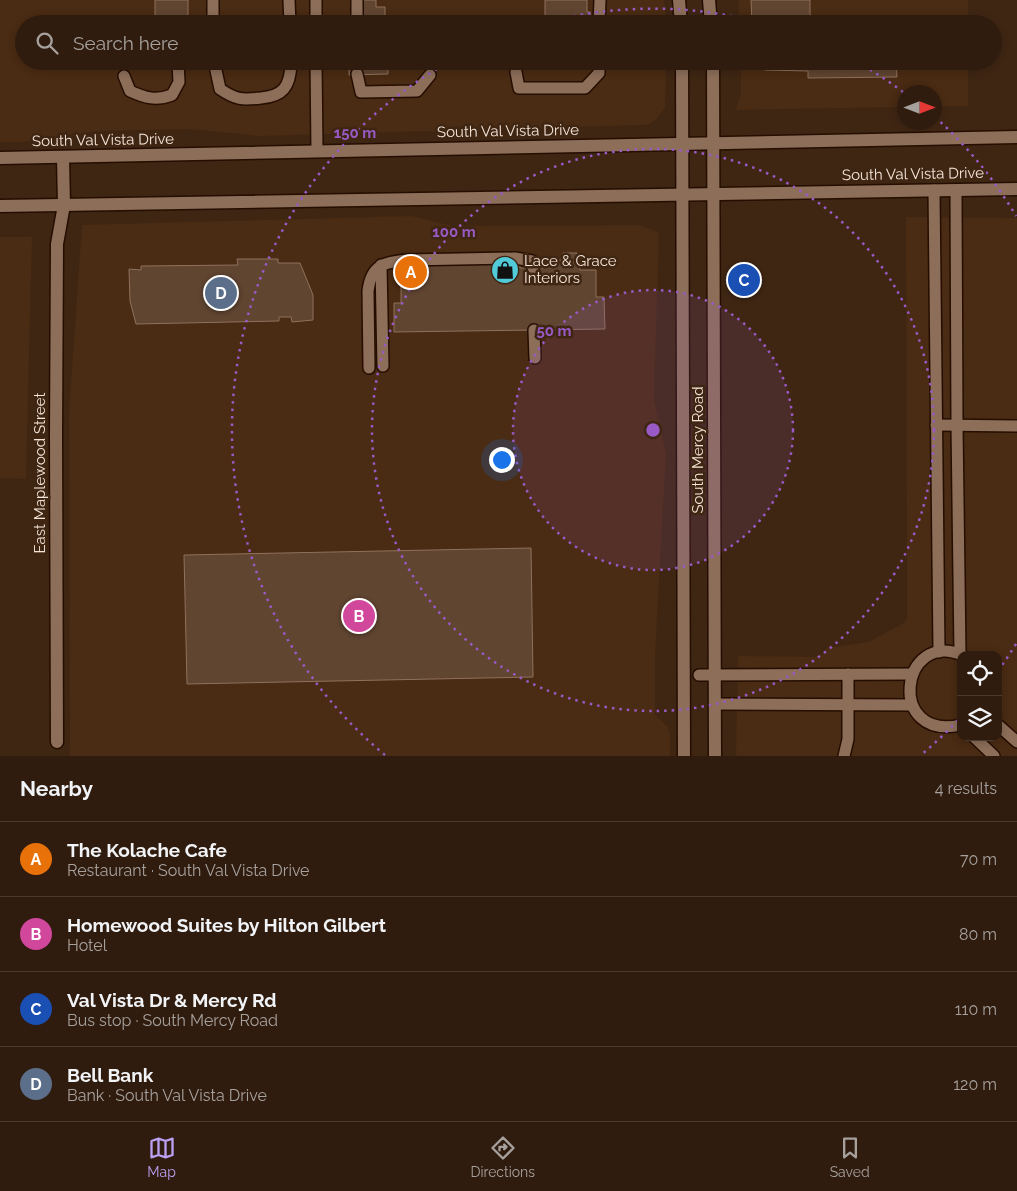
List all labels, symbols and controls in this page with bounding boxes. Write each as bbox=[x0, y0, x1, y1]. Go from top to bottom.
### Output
search box bbox=[15, 15, 1002, 70]
icon: search bbox=[33, 29, 61, 57]
text: Search here bbox=[73, 32, 179, 54]
north arrow bbox=[897, 85, 942, 130]
street label: South Val Vista Drive bbox=[437, 121, 579, 141]
text: 150 m bbox=[334, 124, 376, 142]
street label: South Val Vista Drive bbox=[32, 130, 174, 150]
street label: South Val Vista Drive bbox=[842, 164, 984, 184]
text: 100 m bbox=[432, 223, 476, 241]
place label: Lace & Grace Interiors bbox=[524, 252, 617, 287]
pin: A bbox=[395, 253, 427, 291]
shop icon: Lace & Grace Interiors bbox=[490, 255, 520, 285]
pin: C bbox=[728, 261, 760, 299]
pin: D bbox=[205, 274, 237, 312]
text: 50 m bbox=[536, 322, 572, 340]
street label: South Mercy Road bbox=[689, 386, 707, 514]
street label: East Maplewood Street bbox=[31, 392, 49, 554]
centre of rings bbox=[644, 421, 662, 439]
your location bbox=[489, 447, 515, 473]
pin: B bbox=[343, 597, 375, 635]
map controls bbox=[957, 651, 1002, 741]
button: locate bbox=[957, 651, 1002, 696]
button: layers bbox=[957, 696, 1002, 741]
text: Nearby bbox=[20, 776, 93, 801]
text: 4 results bbox=[935, 779, 997, 798]
text: The Kolache Cafe bbox=[67, 839, 227, 861]
text: A bbox=[31, 850, 41, 869]
text: 70 m bbox=[960, 850, 997, 869]
text: Restaurant · South Val Vista Drive bbox=[67, 861, 310, 880]
text: Homewood Suites by Hilton Gilbert bbox=[67, 914, 386, 936]
text: B bbox=[31, 925, 41, 944]
text: 80 m bbox=[959, 925, 997, 944]
text: Hotel bbox=[67, 936, 107, 955]
text: Val Vista Dr & Mercy Rd bbox=[67, 989, 277, 1011]
text: C bbox=[31, 1000, 41, 1019]
text: 110 m bbox=[955, 1000, 997, 1019]
text: Bus stop · South Mercy Road bbox=[67, 1011, 278, 1030]
text: Bell Bank bbox=[67, 1064, 153, 1086]
text: D bbox=[30, 1075, 42, 1094]
text: 120 m bbox=[953, 1075, 997, 1094]
text: Bank · South Val Vista Drive bbox=[67, 1086, 267, 1105]
tab: Map bbox=[147, 1134, 176, 1180]
tab: Directions bbox=[470, 1134, 535, 1180]
tab: Saved bbox=[830, 1134, 870, 1180]

